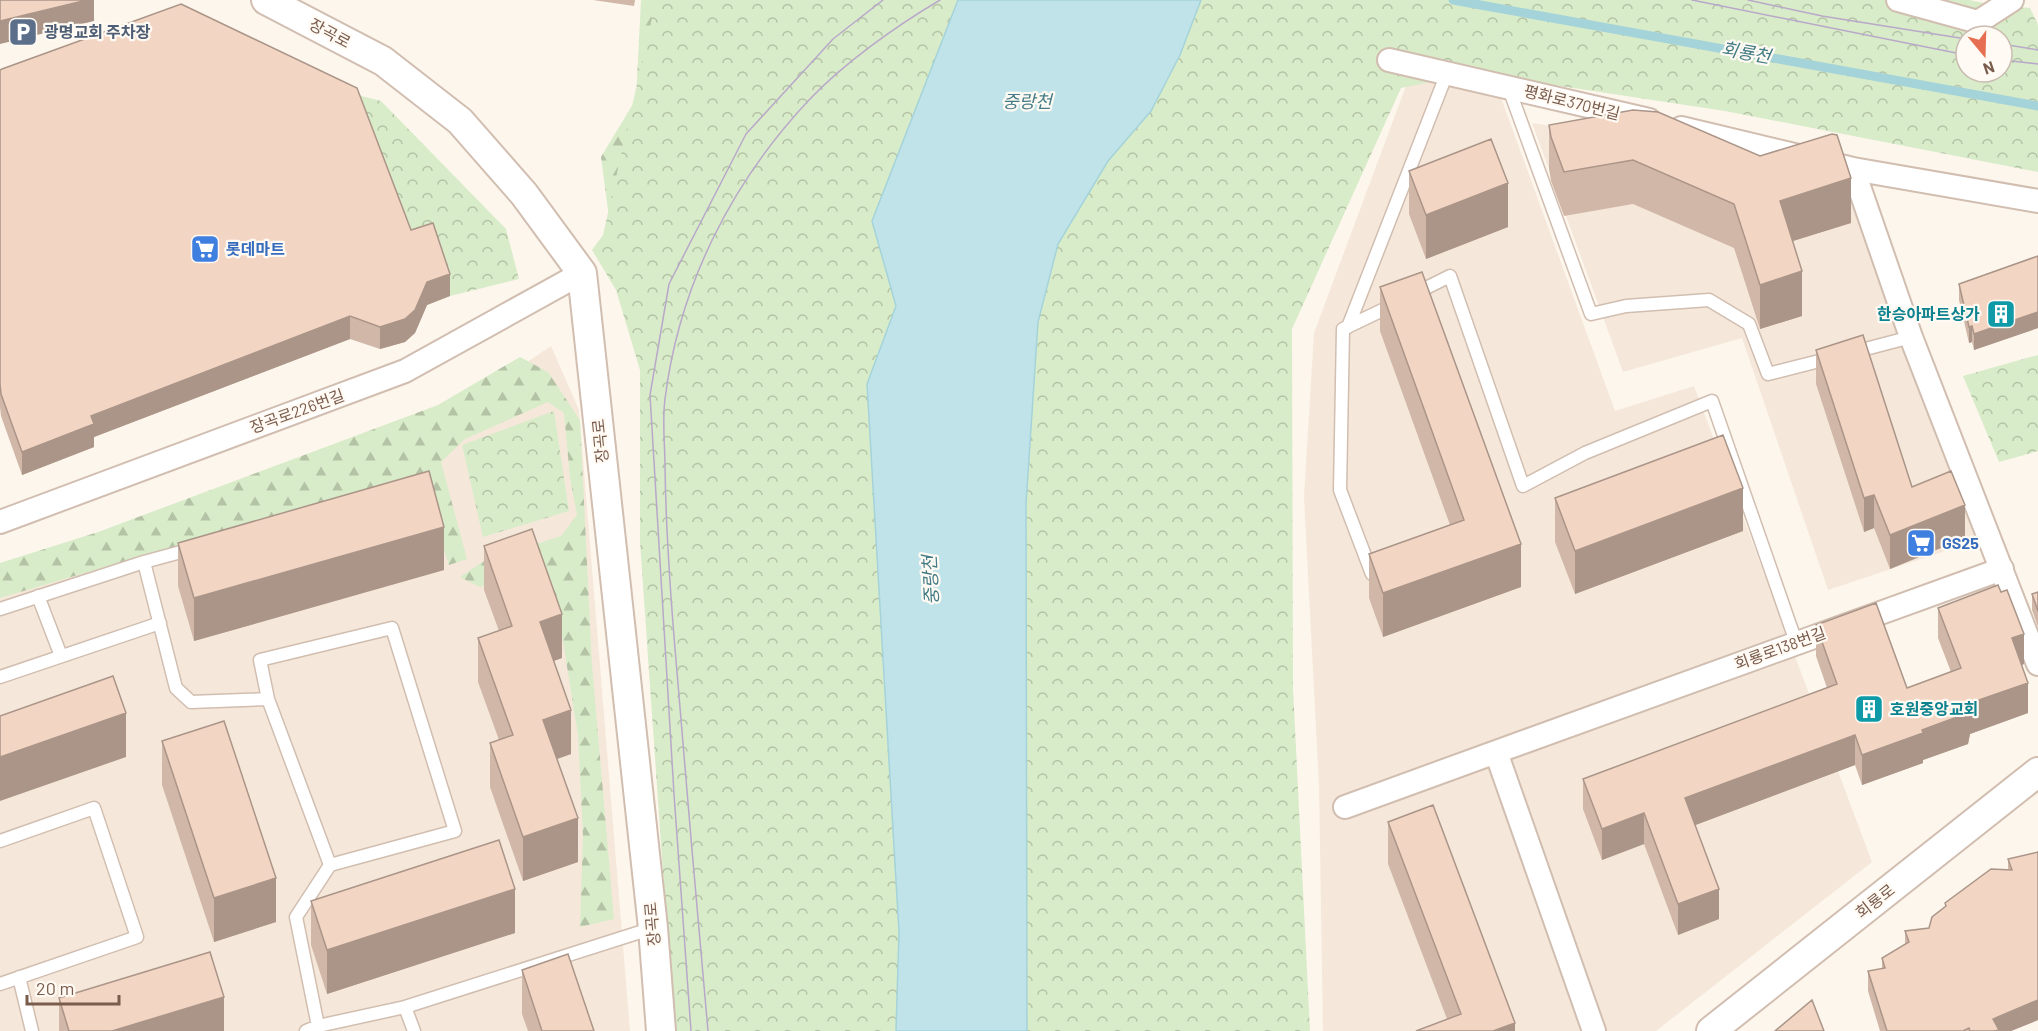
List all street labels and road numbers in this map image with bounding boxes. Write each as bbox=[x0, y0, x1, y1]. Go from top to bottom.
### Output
street label: 장곡로 bbox=[306, 14, 354, 51]
street label: 평화로370번길 bbox=[1522, 80, 1622, 123]
street label: 장곡로226번길 bbox=[247, 385, 347, 436]
street label: 장곡로 bbox=[588, 418, 611, 464]
street label: 회룡로138번길 bbox=[1732, 622, 1828, 673]
street label: 회룡로 bbox=[1851, 879, 1898, 922]
street label: 장곡로 bbox=[640, 901, 663, 947]

